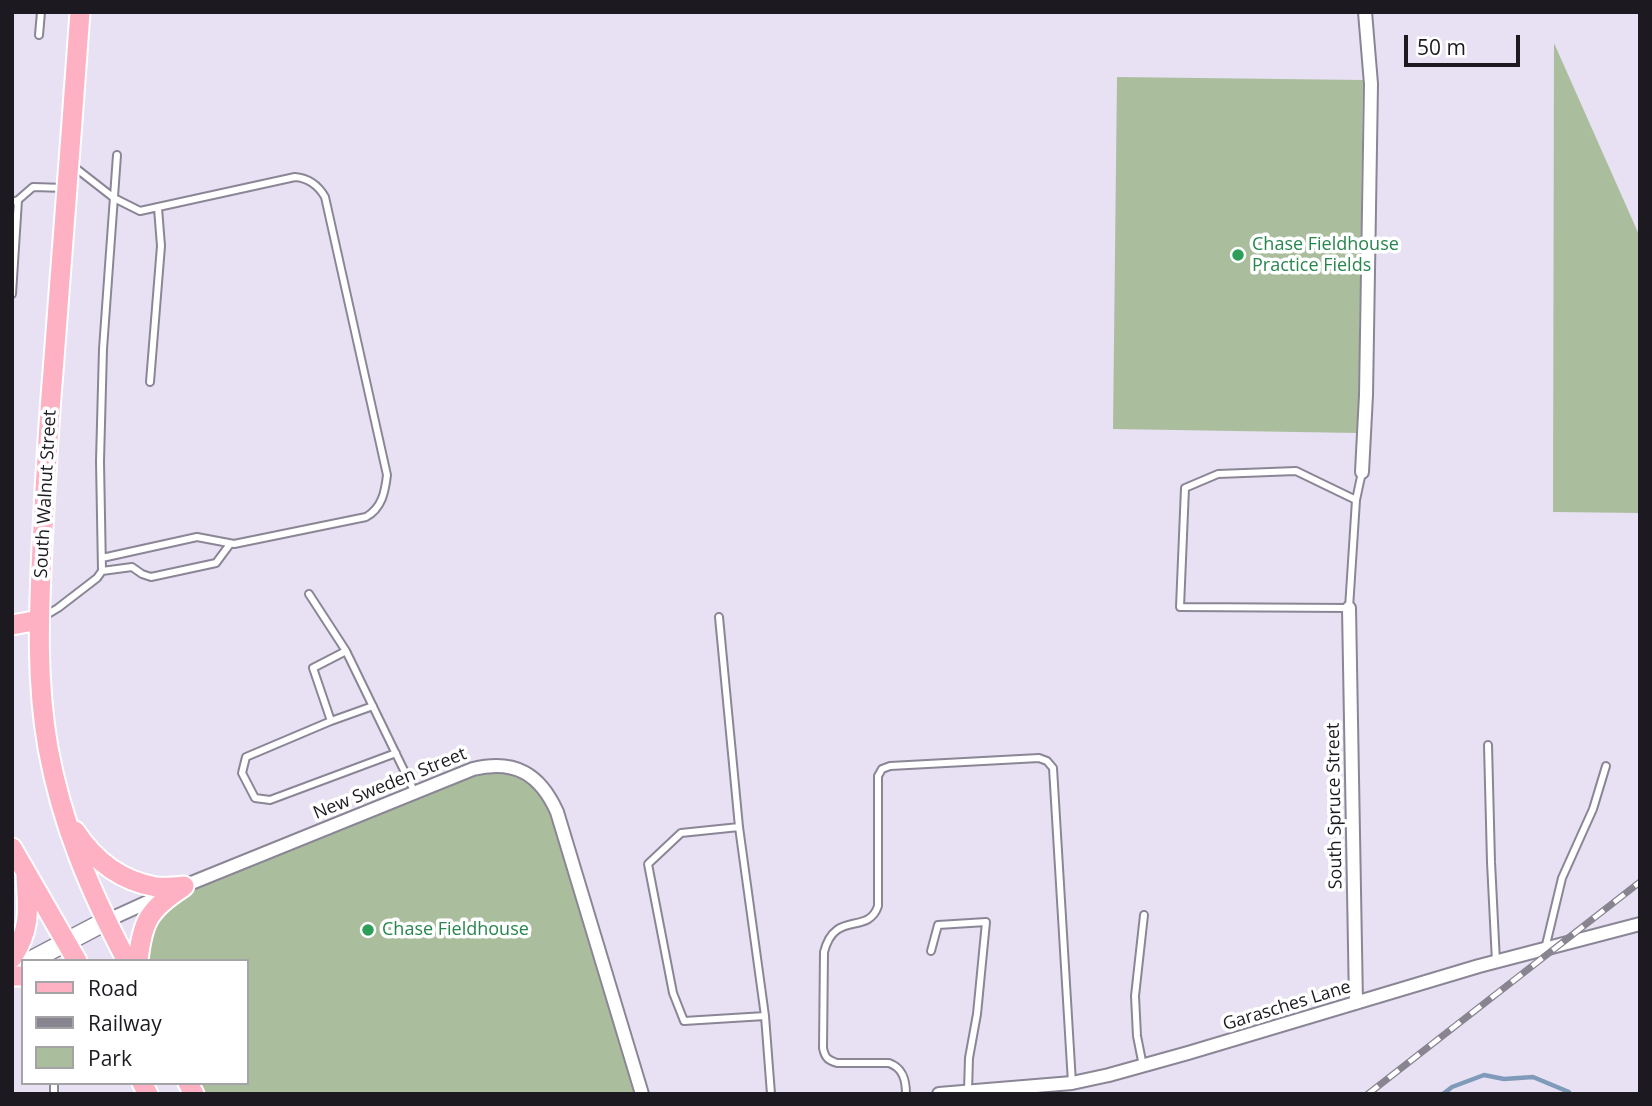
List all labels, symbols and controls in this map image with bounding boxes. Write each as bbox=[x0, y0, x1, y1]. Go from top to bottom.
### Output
scale bar bbox=[1407, 21, 1522, 65]
text: 50 m bbox=[1417, 33, 1466, 61]
place label: Chase Fieldhouse Practice Fields bbox=[1252, 234, 1399, 276]
marker: Chase Fieldhouse Practice Fields bbox=[1230, 247, 1246, 263]
street label: South Walnut Street bbox=[31, 409, 61, 579]
street label: South Spruce Street bbox=[1323, 722, 1347, 890]
street label: New Sweden Street bbox=[310, 743, 470, 825]
place label: Chase Fieldhouse bbox=[382, 919, 529, 941]
marker: Chase Fieldhouse bbox=[360, 922, 376, 938]
legend bbox=[21, 959, 248, 1085]
text: Road bbox=[88, 974, 138, 1002]
street label: Garasches Lane bbox=[1220, 976, 1354, 1036]
text: Railway bbox=[88, 1009, 162, 1037]
text: Park bbox=[88, 1044, 132, 1072]

